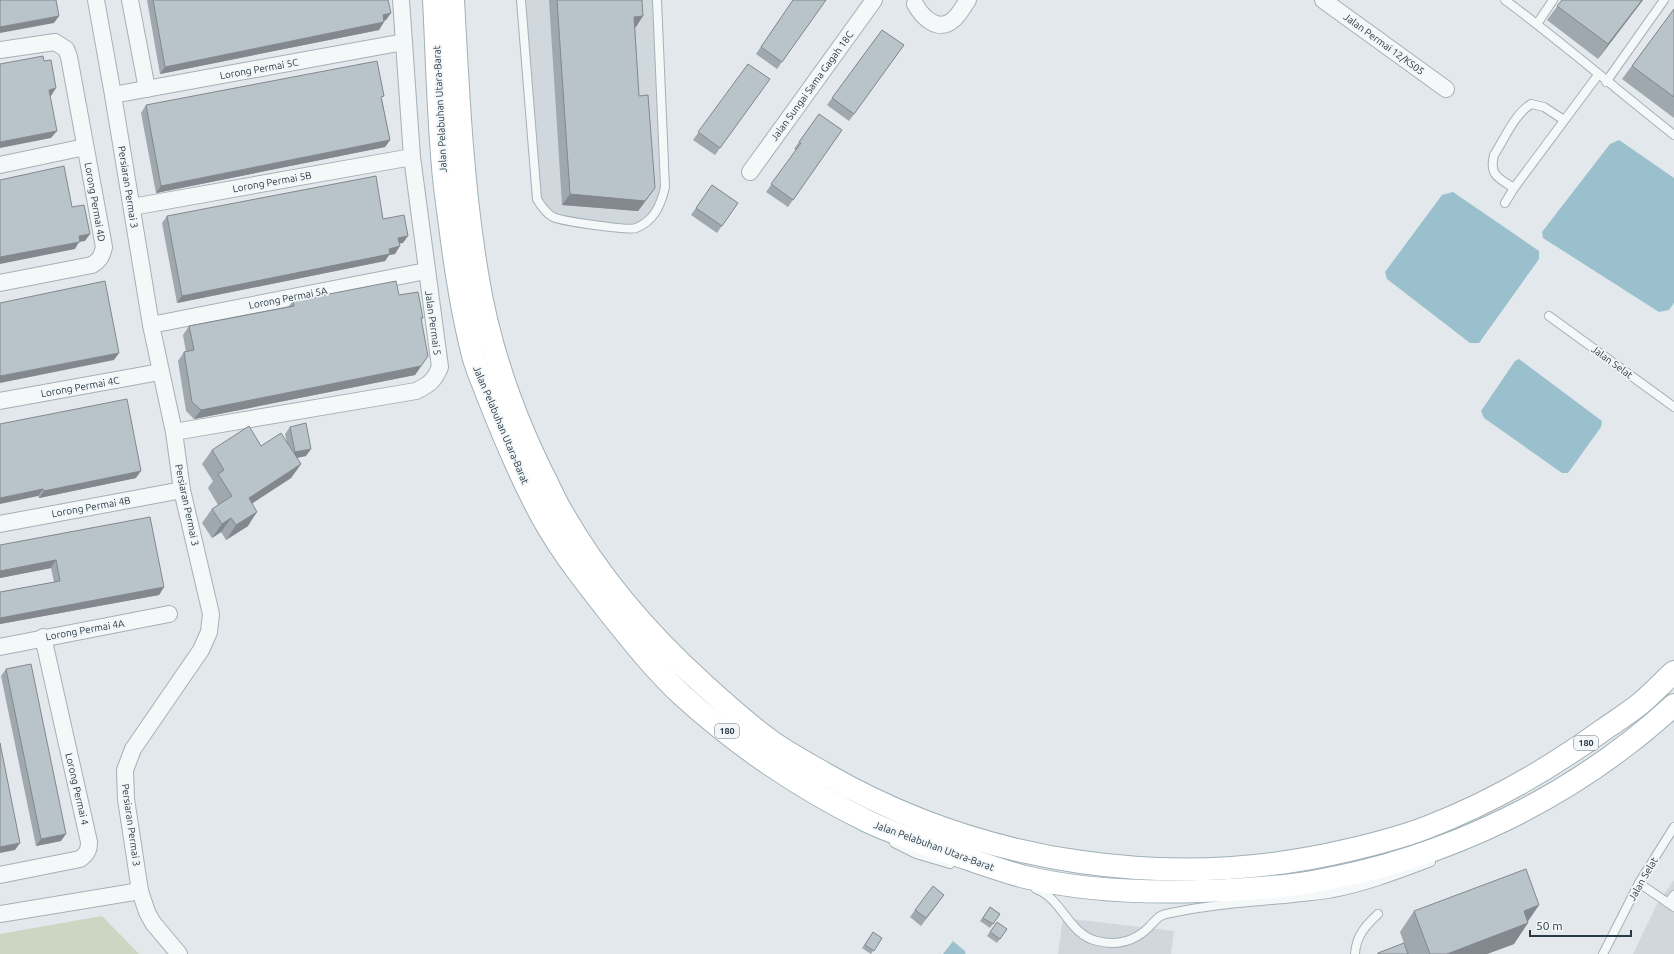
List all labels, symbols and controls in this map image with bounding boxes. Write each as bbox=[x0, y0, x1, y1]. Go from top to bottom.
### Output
street label: Jalan Permai 12/KS05 bbox=[1342, 11, 1426, 77]
street label: Jalan Sungai Sama Gagah 18C bbox=[769, 29, 855, 143]
street label: Jalan Pelabuhan Utara-Barat bbox=[431, 45, 449, 173]
street label: Lorong Permai 5C bbox=[219, 57, 299, 81]
street label: Persiaran Permai 3 bbox=[116, 145, 140, 229]
street label: Lorong Permai 4D bbox=[83, 161, 107, 243]
street label: Lorong Permai 5B bbox=[232, 170, 312, 194]
street label: Lorong Permai 5A bbox=[248, 285, 329, 311]
street label: Jalan Permai 5 bbox=[423, 290, 443, 356]
street label: Jalan Selat bbox=[1589, 343, 1635, 381]
street label: Jalan Pelabuhan Utara-Barat bbox=[471, 364, 531, 486]
street label: Lorong Permai 4C bbox=[40, 375, 120, 399]
street label: Persiaran Permai 3 bbox=[173, 463, 201, 547]
street label: Lorong Permai 4B bbox=[51, 495, 131, 519]
street label: Lorong Permai 4A bbox=[45, 618, 126, 642]
road number: 180 bbox=[715, 724, 739, 738]
road number: 180 bbox=[1574, 736, 1598, 750]
street label: Lorong Permai 4 bbox=[63, 752, 91, 826]
street label: Persiaran Permai 3 bbox=[120, 783, 142, 867]
street label: Jalan Pelabuhan Utara-Barat bbox=[872, 819, 996, 873]
street label: Jalan Selat bbox=[1626, 855, 1660, 903]
scale bar bbox=[1530, 912, 1631, 938]
text: 50 m bbox=[1536, 919, 1563, 932]

